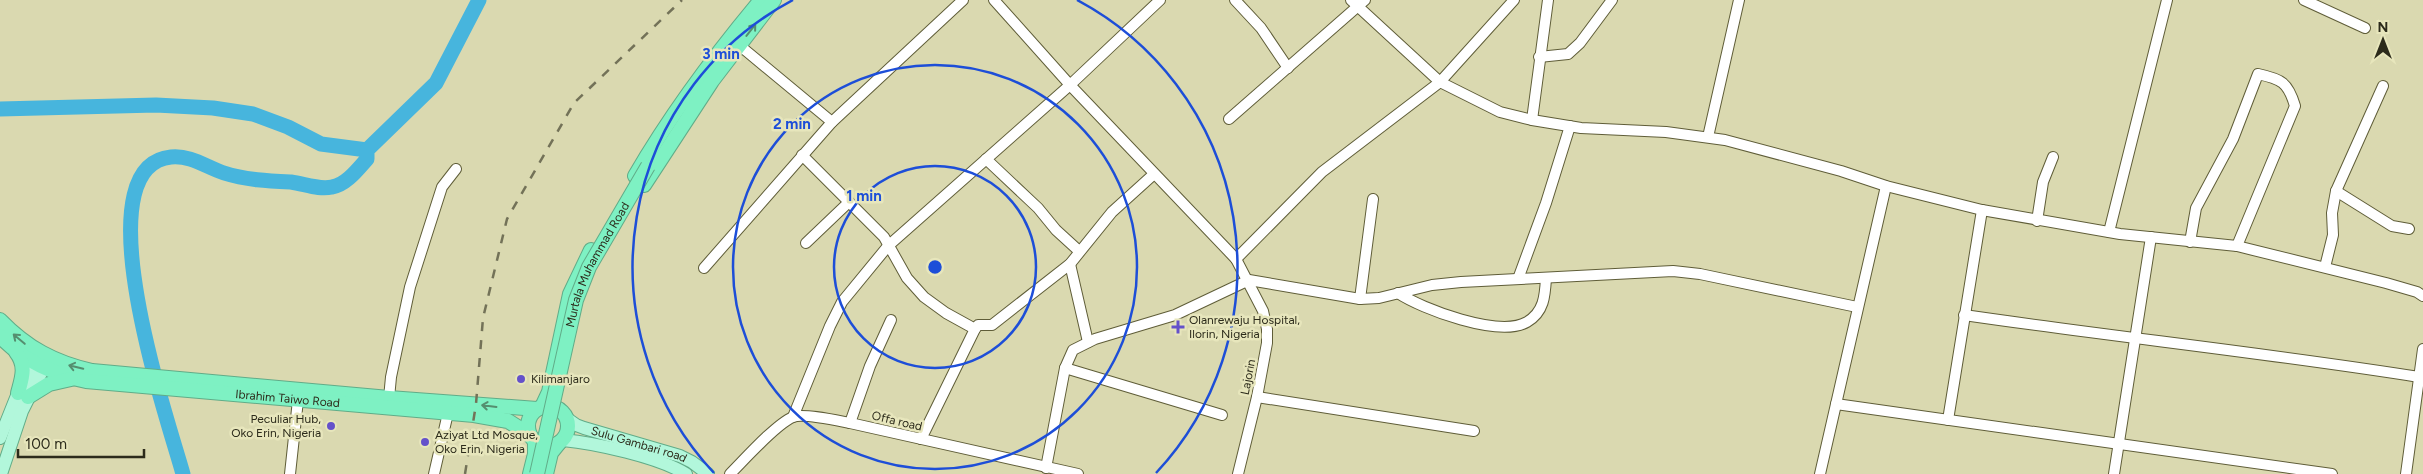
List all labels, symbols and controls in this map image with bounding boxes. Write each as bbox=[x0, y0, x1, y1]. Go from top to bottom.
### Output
north arrow bbox=[2358, 15, 2408, 65]
text: N bbox=[2378, 19, 2388, 36]
one-way arrow bbox=[745, 24, 756, 37]
text: 3 min bbox=[702, 45, 740, 63]
text: 2 min bbox=[773, 115, 811, 133]
text: 1 min bbox=[846, 187, 882, 205]
street label: Murtala Muhammad Road bbox=[563, 200, 632, 329]
centre of rings bbox=[926, 258, 944, 276]
place label: Olanrewaju Hospital, Ilorin, Nigeria bbox=[1189, 313, 1300, 341]
marker: Olanrewaju Hospital, Ilorin, Nigeria bbox=[1171, 320, 1185, 334]
one-way arrow bbox=[12, 333, 25, 344]
street label: Lajorin bbox=[1238, 358, 1258, 396]
one-way arrow bbox=[69, 362, 85, 371]
place label: Kilimanjaro bbox=[531, 372, 590, 386]
marker: Kilimanjaro bbox=[515, 373, 527, 385]
street label: Ibrahim Taiwo Road bbox=[235, 387, 340, 410]
one-way arrow bbox=[481, 401, 497, 411]
street label: Offa road bbox=[870, 408, 924, 434]
place label: Peculiar Hub, Oko Erin, Nigeria bbox=[231, 412, 321, 440]
marker: Peculiar Hub, Oko Erin, Nigeria bbox=[325, 420, 337, 432]
street label: Sulu Gambari road bbox=[589, 423, 689, 465]
scale bar bbox=[18, 426, 144, 458]
place label: Aziyat Ltd Mosque, Oko Erin, Nigeria bbox=[435, 428, 538, 456]
text: 100 m bbox=[25, 435, 67, 453]
marker: Aziyat Ltd Mosque, Oko Erin, Nigeria bbox=[419, 436, 431, 448]

